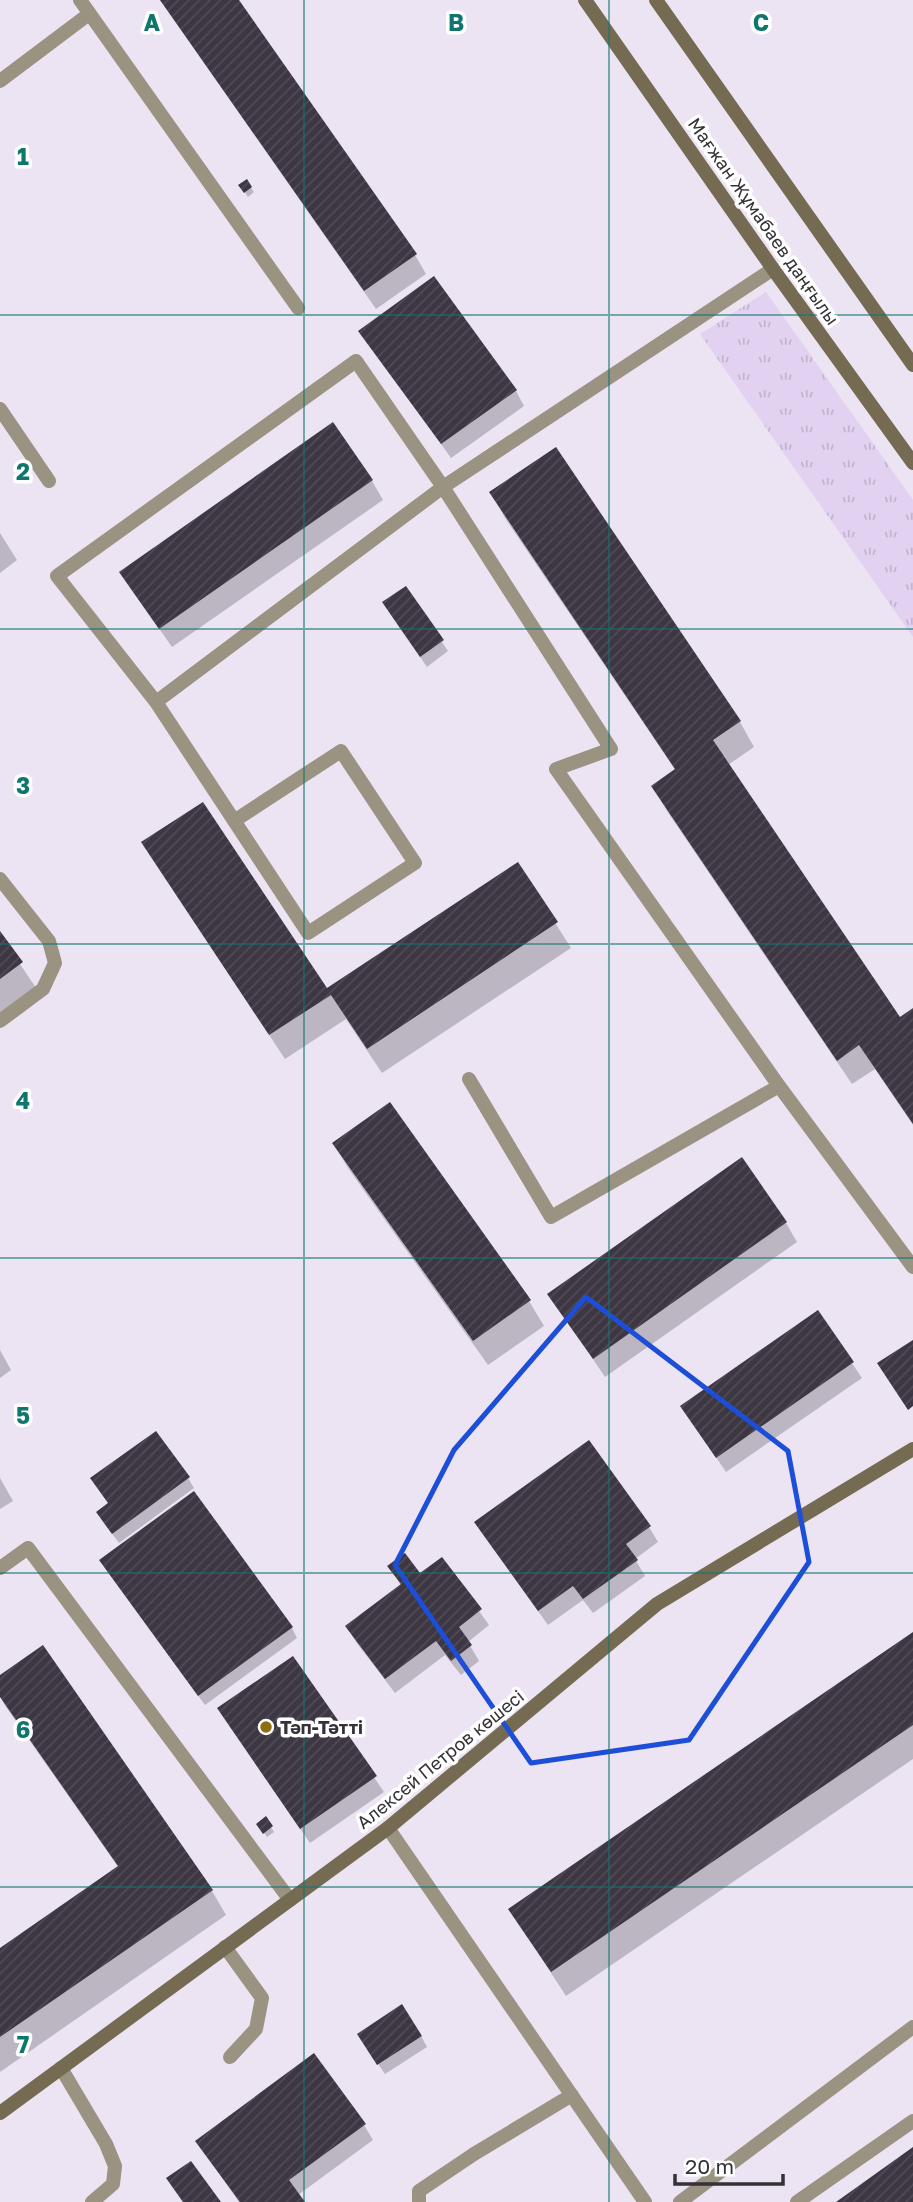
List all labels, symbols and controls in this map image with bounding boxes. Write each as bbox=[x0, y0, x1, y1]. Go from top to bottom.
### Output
text: A bbox=[144, 8, 161, 36]
text: B bbox=[448, 8, 464, 36]
text: C bbox=[753, 8, 769, 36]
street label: Мағжан Жұмабаев даңғылы bbox=[683, 113, 844, 329]
text: 1 bbox=[17, 142, 29, 170]
text: 2 bbox=[16, 457, 30, 485]
text: 3 bbox=[16, 771, 30, 799]
text: 4 bbox=[16, 1086, 30, 1114]
text: 5 bbox=[16, 1401, 30, 1429]
street label: Алексей Петров көшесі bbox=[352, 1685, 528, 1833]
text: 6 bbox=[16, 1715, 30, 1743]
place label: Тәп-Тәтті bbox=[280, 1716, 363, 1738]
marker: Тәп-Тәтті bbox=[258, 1719, 274, 1735]
text: 7 bbox=[17, 2030, 29, 2058]
scale bar bbox=[675, 2142, 783, 2186]
text: 20 m bbox=[685, 2153, 734, 2179]

